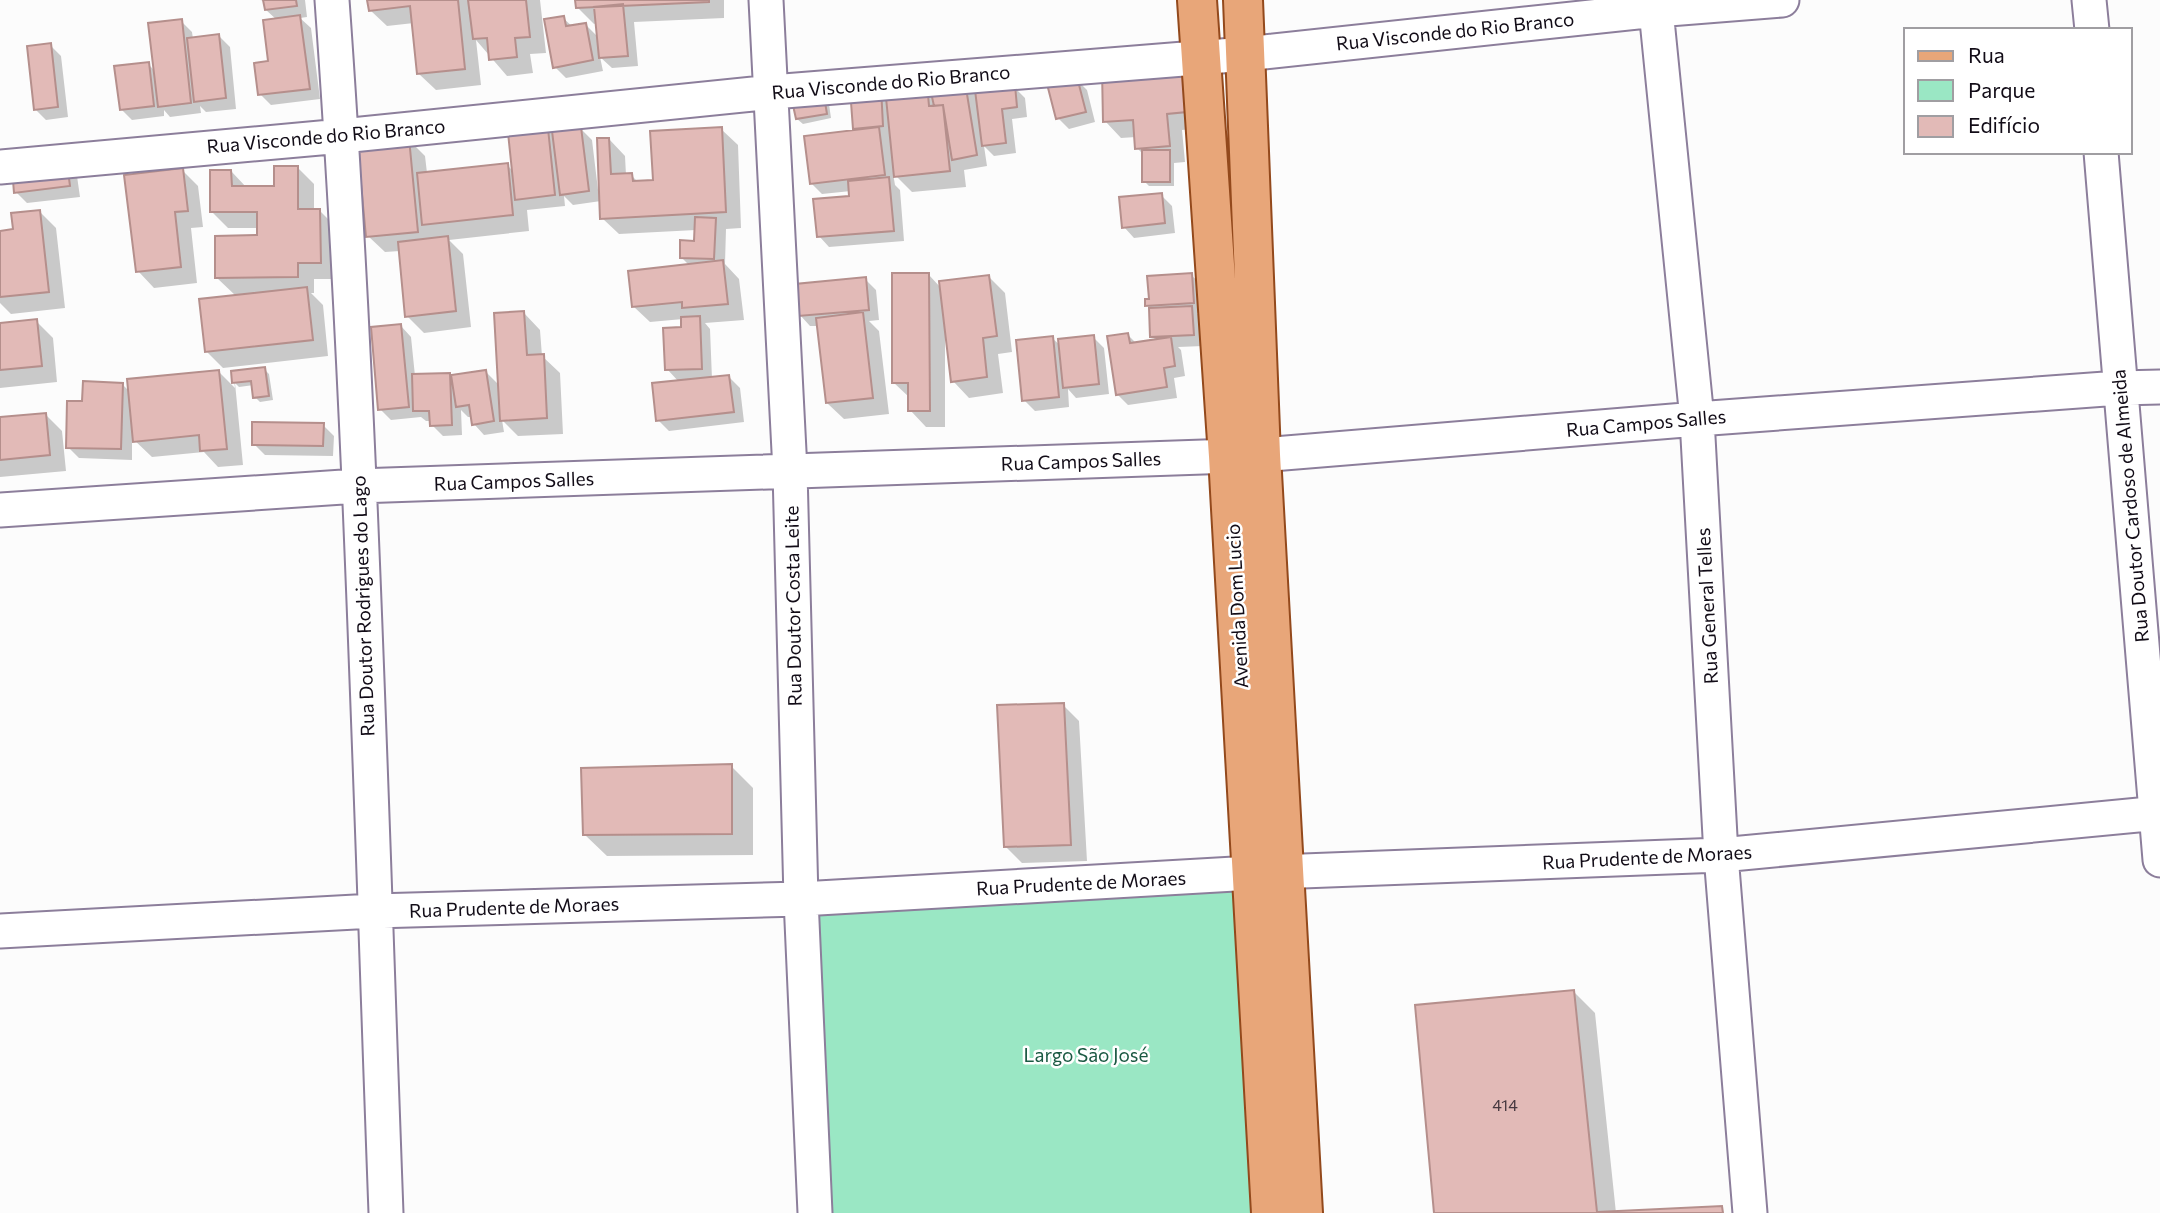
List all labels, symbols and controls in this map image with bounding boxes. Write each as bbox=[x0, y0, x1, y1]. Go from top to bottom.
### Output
street label: Rua Visconde do Rio Branco bbox=[1335, 7, 1575, 54]
legend bbox=[1904, 28, 2132, 154]
text: Rua bbox=[1968, 42, 2005, 67]
street label: Rua Visconde do Rio Branco bbox=[771, 60, 1011, 103]
text: Parque bbox=[1968, 77, 2035, 102]
text: Edifício bbox=[1968, 112, 2040, 137]
street label: Rua Visconde do Rio Branco bbox=[206, 114, 446, 157]
street label: Rua Doutor Cardoso de Almeida bbox=[2106, 369, 2153, 644]
street label: Rua Campos Salles bbox=[1565, 404, 1727, 441]
street label: Rua Campos Salles bbox=[1000, 446, 1162, 475]
street label: Rua Campos Salles bbox=[433, 466, 595, 495]
street label: Rua Doutor Rodrigues do Lago bbox=[346, 475, 379, 737]
street label: Rua Doutor Costa Leite bbox=[779, 506, 806, 706]
street label: Avenida Dom Lucio bbox=[1221, 523, 1252, 689]
street label: Rua General Telles bbox=[1691, 527, 1722, 685]
street label: Rua Prudente de Moraes bbox=[1541, 840, 1753, 873]
street label: Rua Prudente de Moraes bbox=[975, 866, 1187, 899]
street label: Rua Prudente de Moraes bbox=[409, 891, 619, 922]
park label: Largo São José bbox=[1024, 1043, 1148, 1066]
house number: 414 bbox=[1492, 1095, 1518, 1114]

